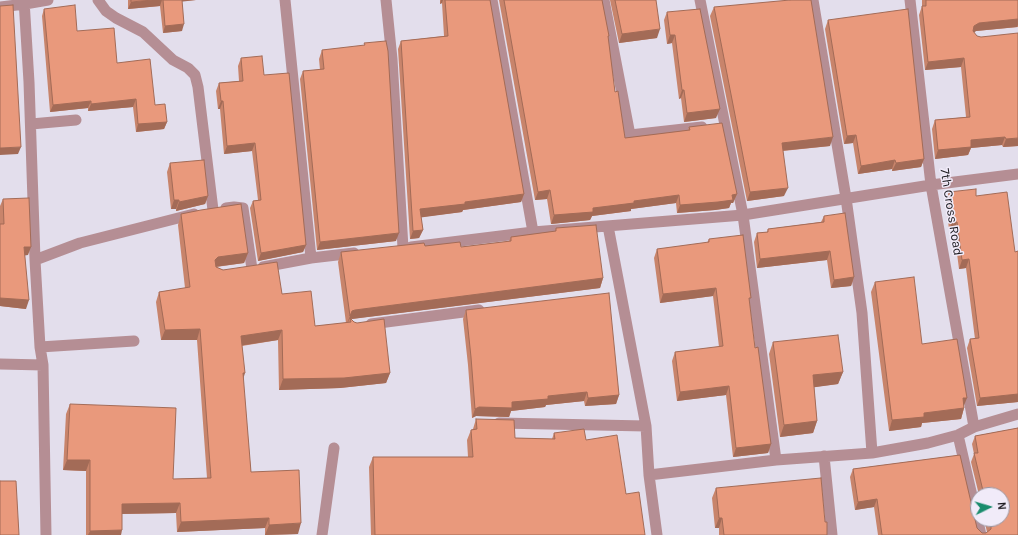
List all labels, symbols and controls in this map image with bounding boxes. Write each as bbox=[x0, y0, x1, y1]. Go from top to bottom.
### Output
street label: 7th Cross Road bbox=[936, 167, 966, 257]
north arrow bbox=[970, 487, 1010, 527]
text: N bbox=[995, 501, 1008, 510]

